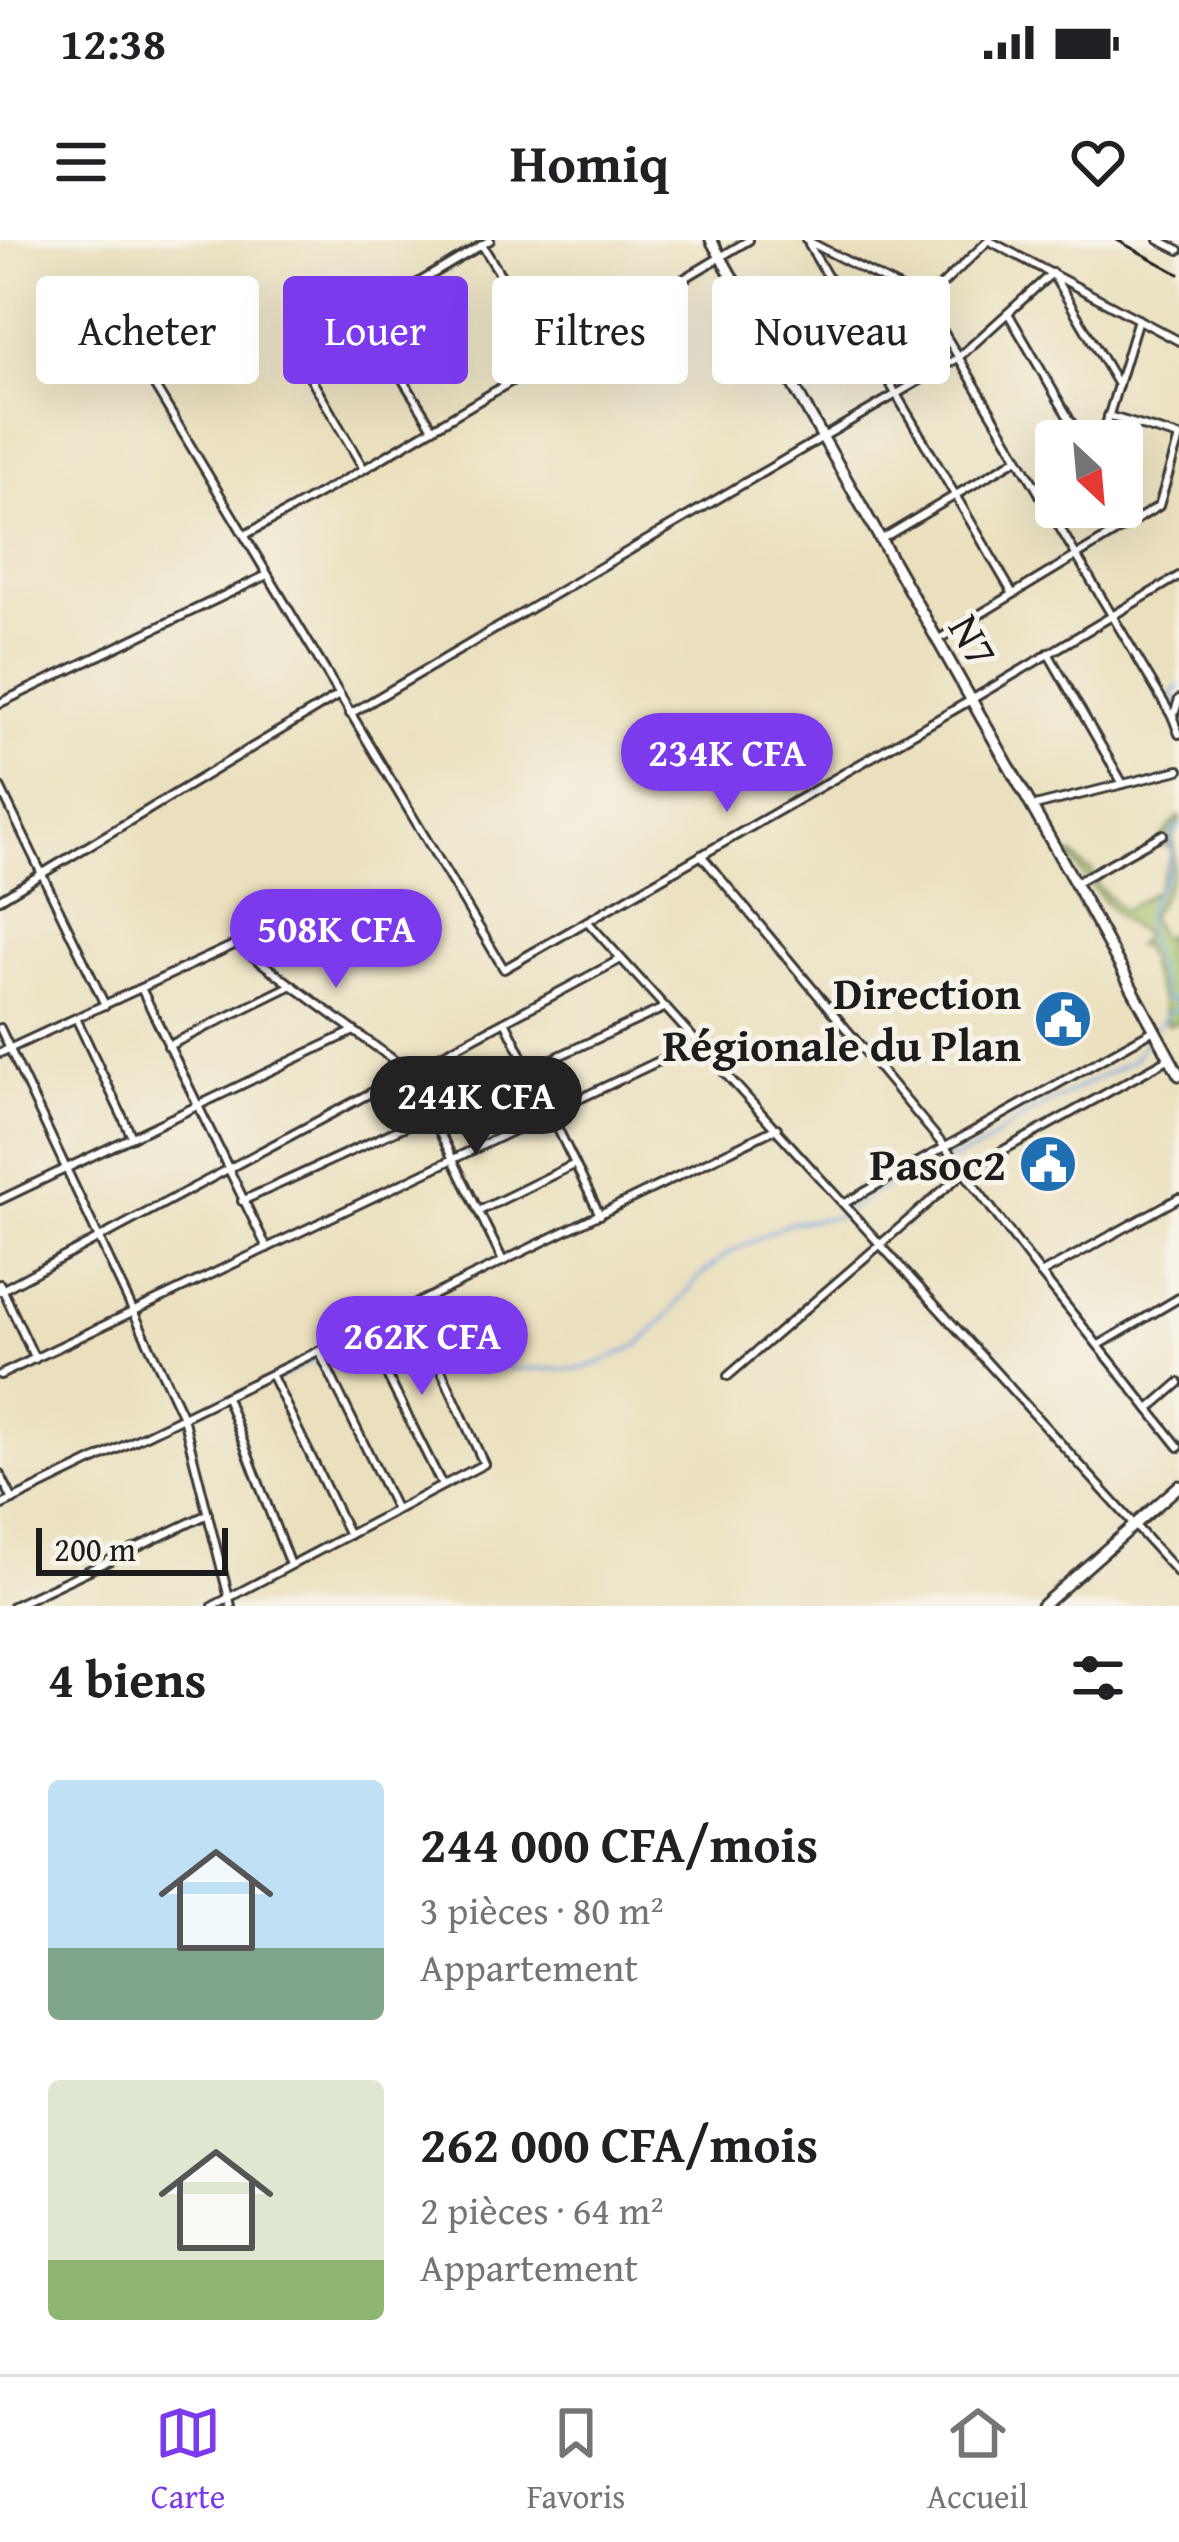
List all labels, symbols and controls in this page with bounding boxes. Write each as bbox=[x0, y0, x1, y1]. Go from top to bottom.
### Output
text: 12:38 bbox=[60, 10, 166, 75]
text: Homiq bbox=[510, 123, 669, 202]
icon: menu bbox=[48, 129, 114, 195]
icon: heart bbox=[1065, 129, 1131, 195]
chip: Acheter bbox=[36, 276, 259, 384]
chip: Louer bbox=[283, 276, 468, 384]
chip: Filtres bbox=[492, 276, 688, 384]
chip: Nouveau bbox=[712, 276, 950, 384]
north arrow bbox=[1035, 420, 1143, 528]
map controls bbox=[1035, 420, 1143, 528]
street label: N7 bbox=[934, 601, 1015, 678]
pin: 234K CFA bbox=[603, 713, 851, 815]
text: 234K CFA bbox=[648, 723, 806, 780]
pin: 508K CFA bbox=[212, 889, 460, 991]
text: 508K CFA bbox=[257, 899, 415, 956]
place label: Direction Régionale du Plan bbox=[662, 960, 1021, 1077]
public building icon: Direction Régionale du Plan bbox=[1032, 988, 1094, 1050]
pin: 244K CFA bbox=[352, 1056, 600, 1158]
text: 244K CFA bbox=[397, 1066, 555, 1123]
place label: Pasoc2 bbox=[869, 1131, 1006, 1196]
public building icon: Pasoc2 bbox=[1017, 1133, 1079, 1195]
pin: 262K CFA bbox=[298, 1296, 546, 1398]
text: 262K CFA bbox=[343, 1306, 501, 1363]
scale bar bbox=[36, 1522, 228, 1575]
text: 200 m bbox=[54, 1525, 136, 1573]
text: 4 biens bbox=[48, 1641, 206, 1716]
icon: filters bbox=[1065, 1645, 1131, 1711]
text: 244 000 CFA/mois bbox=[420, 1806, 818, 1881]
icon: home bbox=[144, 1828, 288, 1972]
text: 3 pièces · 80 m² bbox=[420, 1881, 664, 1938]
text: Appartement bbox=[420, 1938, 638, 1995]
text: 262 000 CFA/mois bbox=[420, 2106, 818, 2181]
icon: home bbox=[144, 2128, 288, 2272]
text: 2 pièces · 64 m² bbox=[420, 2181, 664, 2238]
text: Appartement bbox=[420, 2238, 638, 2295]
tab: Carte bbox=[151, 2400, 225, 2520]
tab: Favoris bbox=[527, 2400, 625, 2520]
tab: Accueil bbox=[927, 2400, 1028, 2520]

